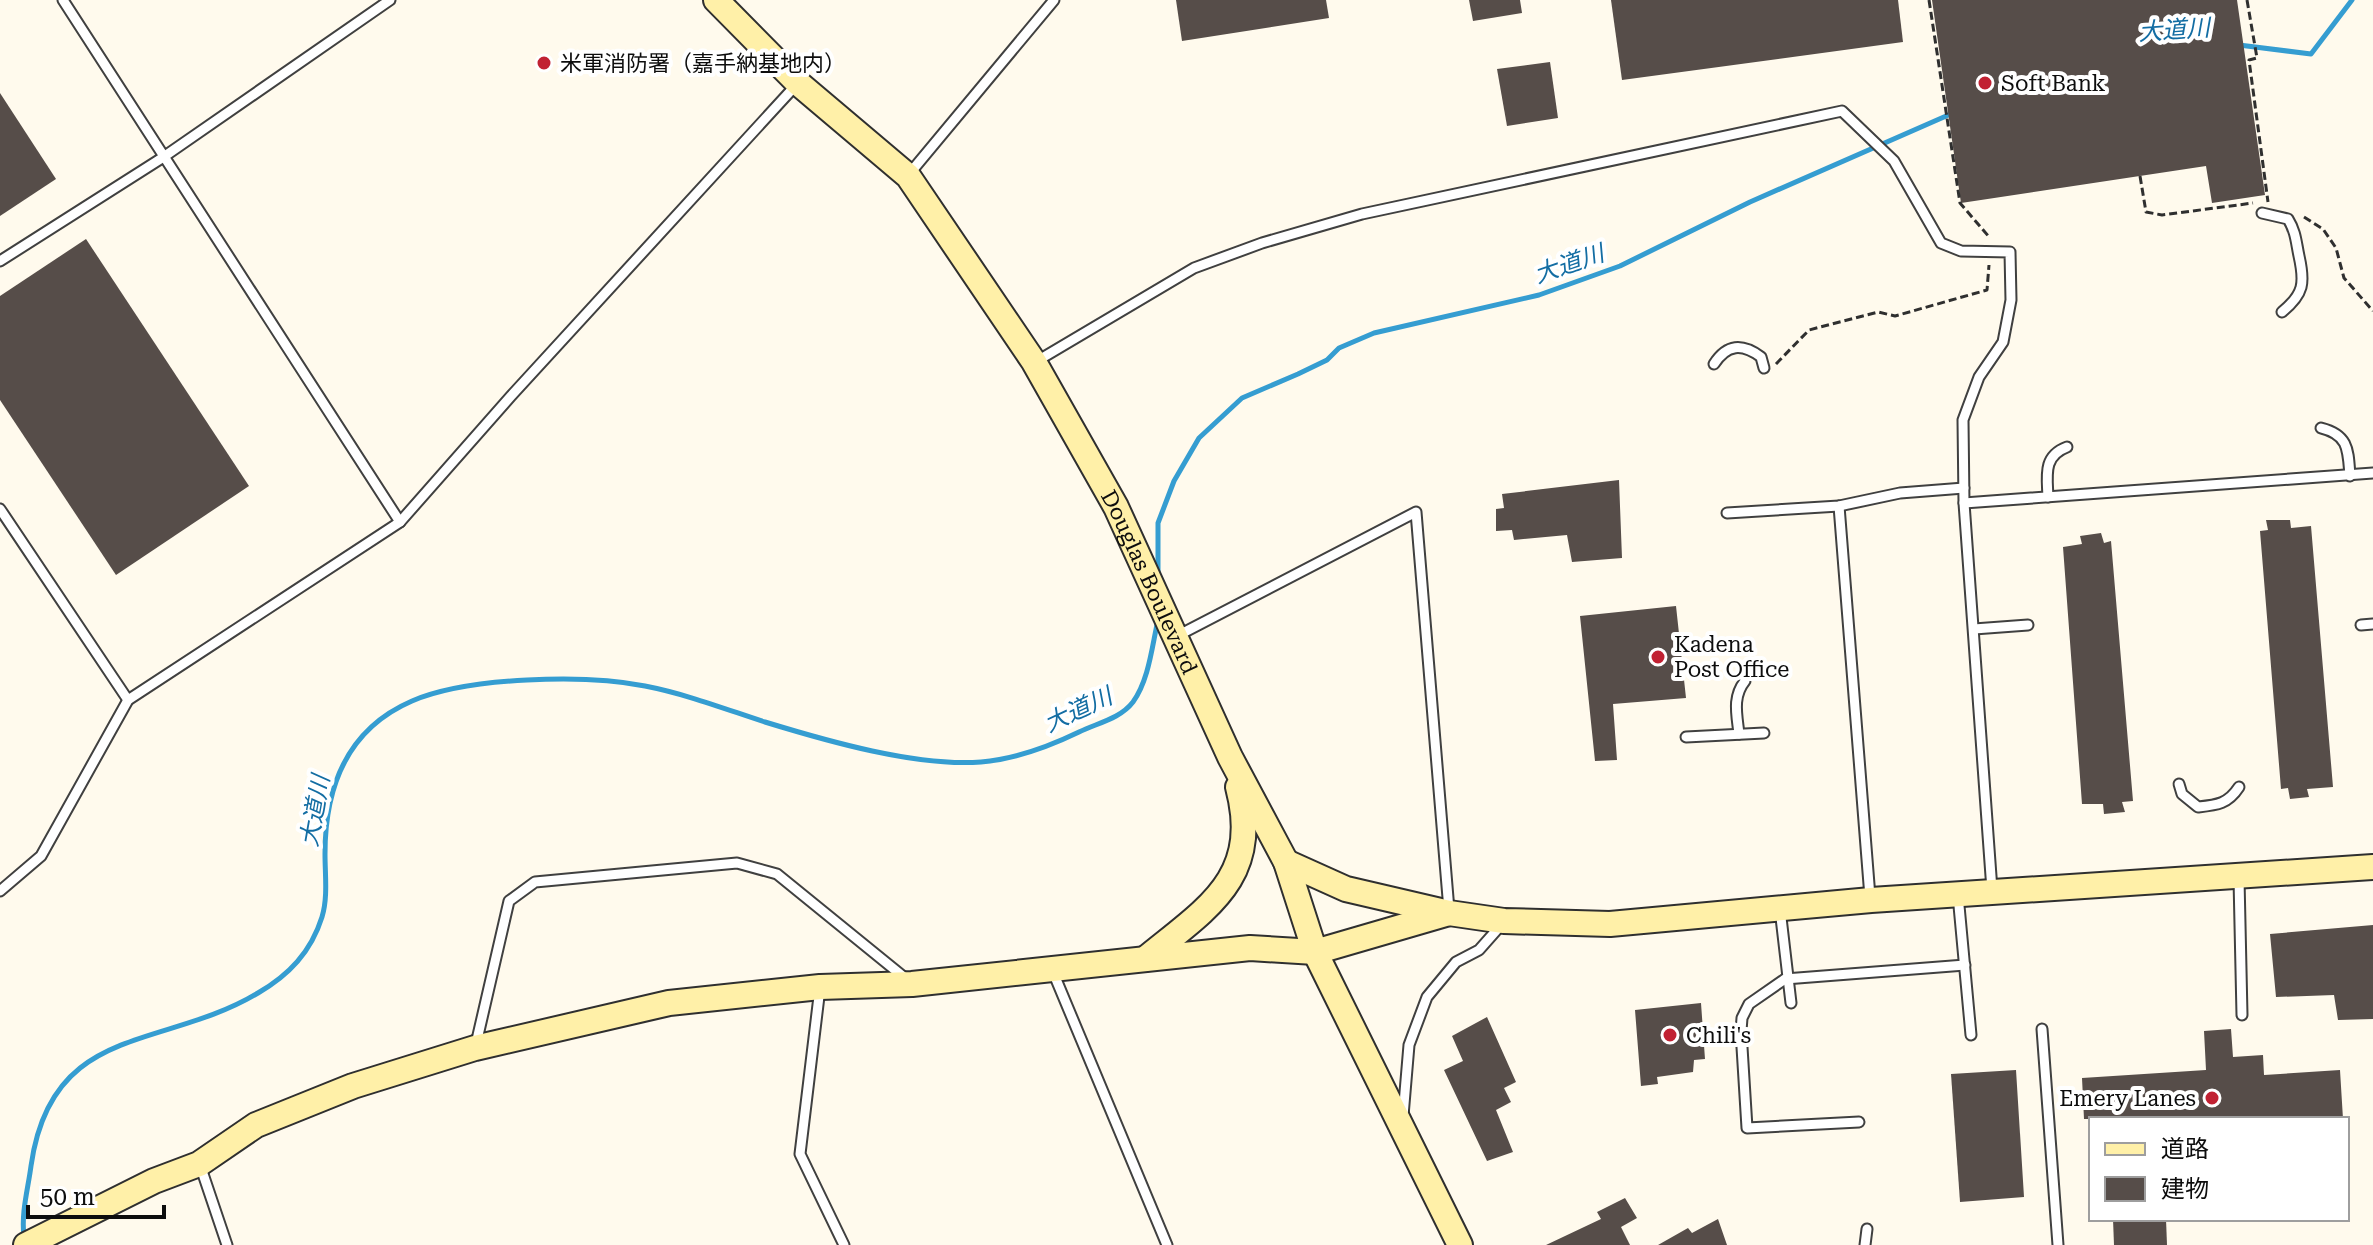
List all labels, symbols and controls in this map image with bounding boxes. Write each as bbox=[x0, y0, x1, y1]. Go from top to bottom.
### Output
water label: 大道川 bbox=[2137, 13, 2214, 46]
place label: 米軍消防署（嘉手納基地内） bbox=[560, 51, 846, 76]
marker: 米軍消防署（嘉手納基地内） bbox=[535, 54, 553, 72]
place label: Soft Bank bbox=[2001, 71, 2106, 96]
marker: Soft Bank bbox=[1976, 74, 1994, 92]
water label: 大道川 bbox=[1530, 238, 1610, 289]
street label: Douglas Boulevard bbox=[1096, 485, 1203, 678]
place label: Kadena Post Office bbox=[1674, 632, 1789, 682]
marker: Kadena Post Office bbox=[1649, 648, 1667, 666]
water label: 大道川 bbox=[1039, 681, 1119, 738]
water label: 大道川 bbox=[295, 770, 336, 849]
place label: Chili's bbox=[1686, 1023, 1751, 1048]
marker: Chili's bbox=[1661, 1026, 1679, 1044]
place label: Emery Lanes bbox=[2059, 1086, 2196, 1111]
marker: Emery Lanes bbox=[2203, 1089, 2221, 1107]
legend bbox=[2089, 1117, 2349, 1221]
text: 道路 bbox=[2161, 1135, 2209, 1163]
scale bar bbox=[28, 1169, 164, 1219]
text: 建物 bbox=[2161, 1175, 2209, 1203]
text: 50 m bbox=[40, 1183, 95, 1211]

